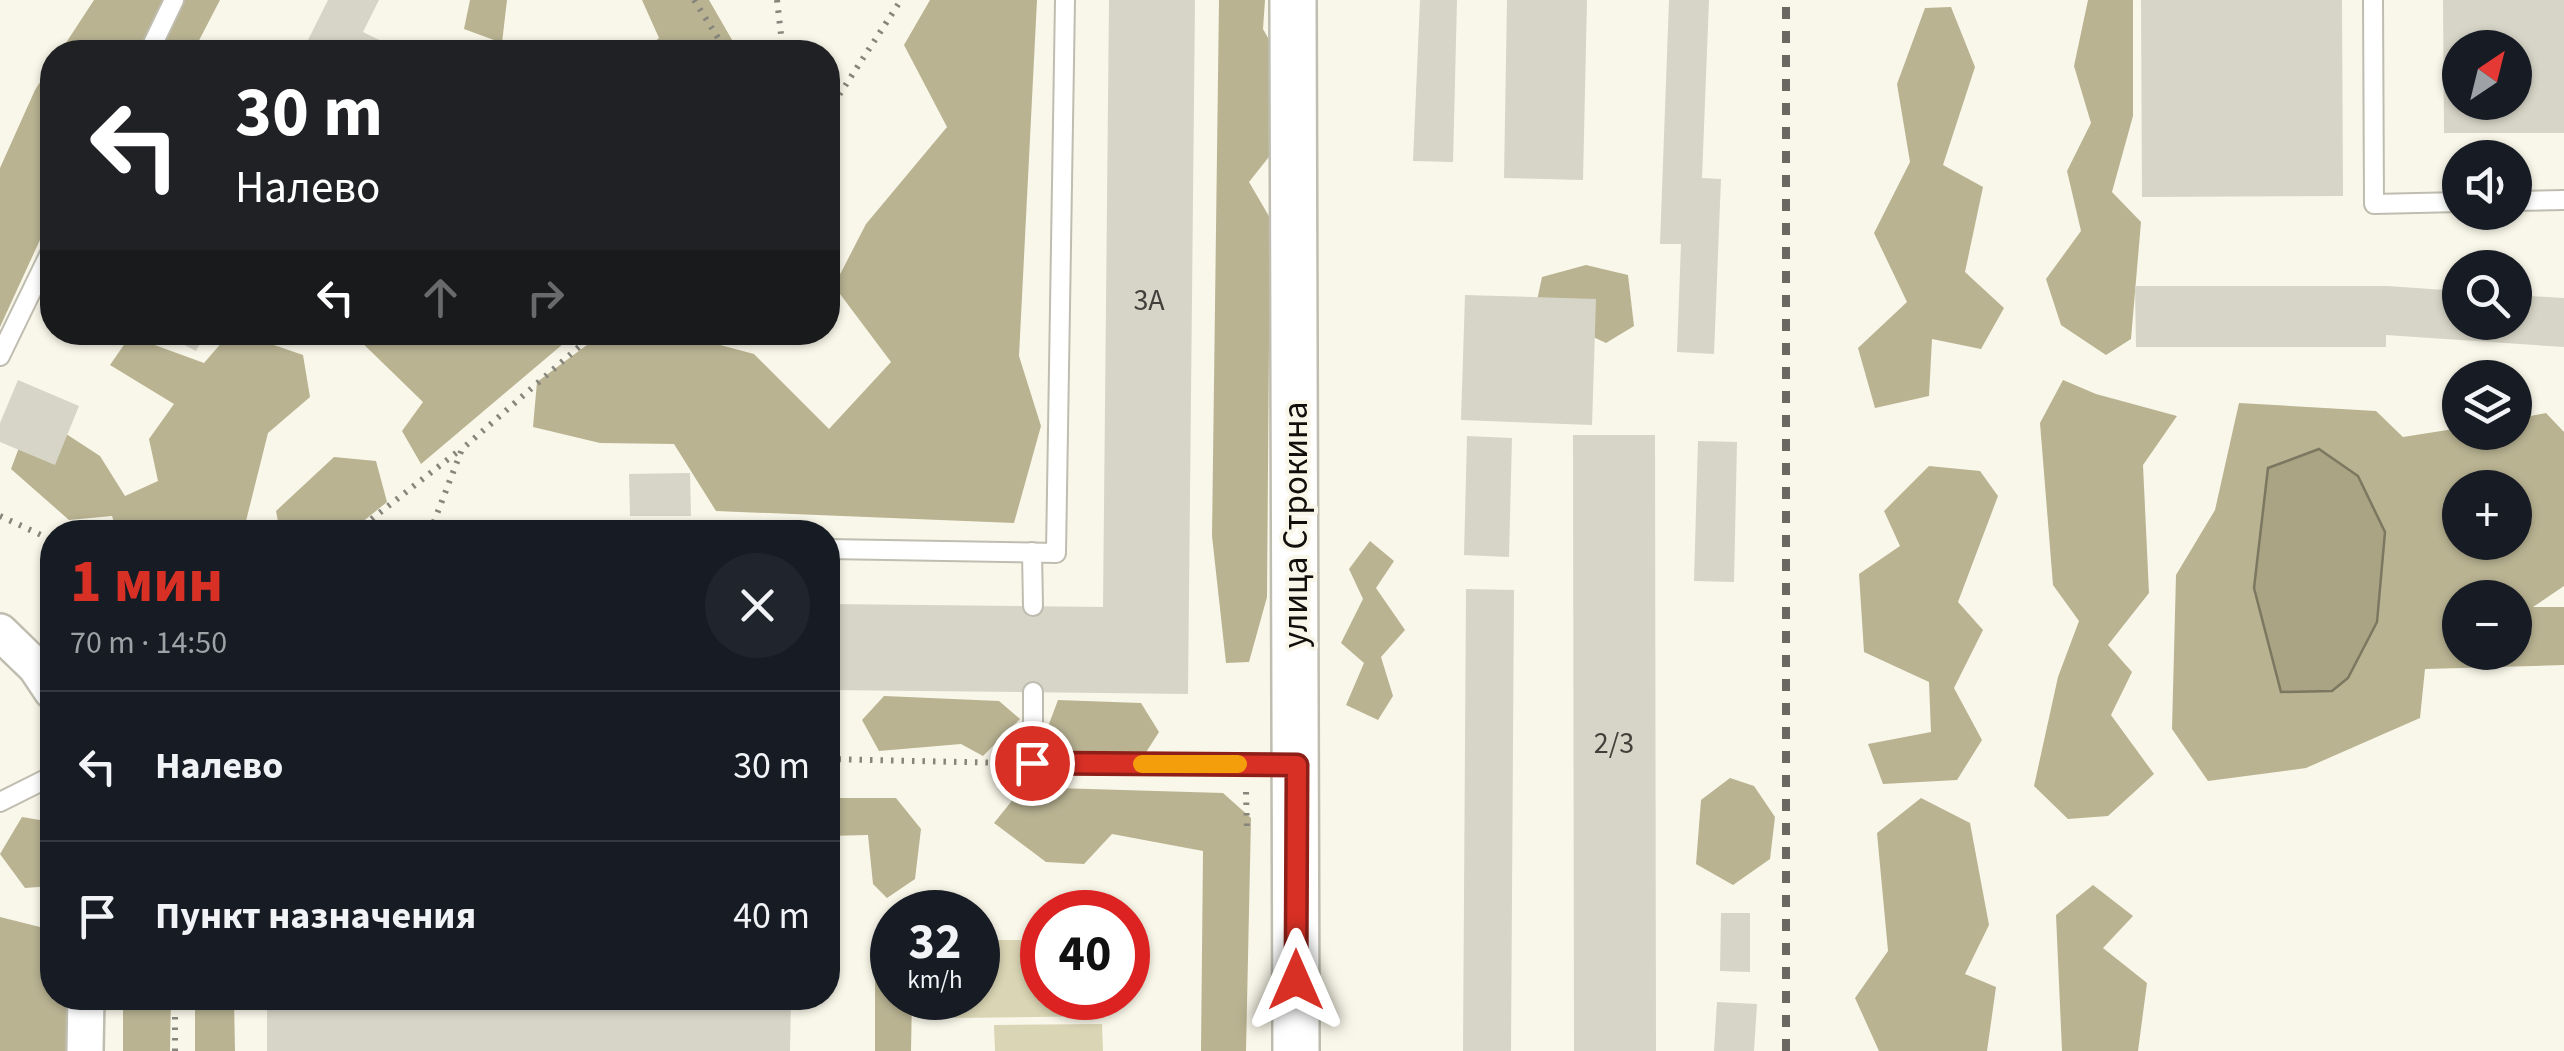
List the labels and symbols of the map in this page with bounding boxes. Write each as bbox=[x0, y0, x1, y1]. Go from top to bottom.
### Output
north arrow bbox=[2442, 30, 2532, 120]
house number: 3А bbox=[1133, 279, 1165, 322]
street label: улица Строкина bbox=[1271, 402, 1321, 648]
pin bbox=[990, 721, 1075, 806]
house number: 2/3 bbox=[1594, 722, 1634, 765]
speed limit sign: 40 bbox=[1020, 890, 1150, 1020]
position arrow bbox=[1244, 928, 1348, 1032]

